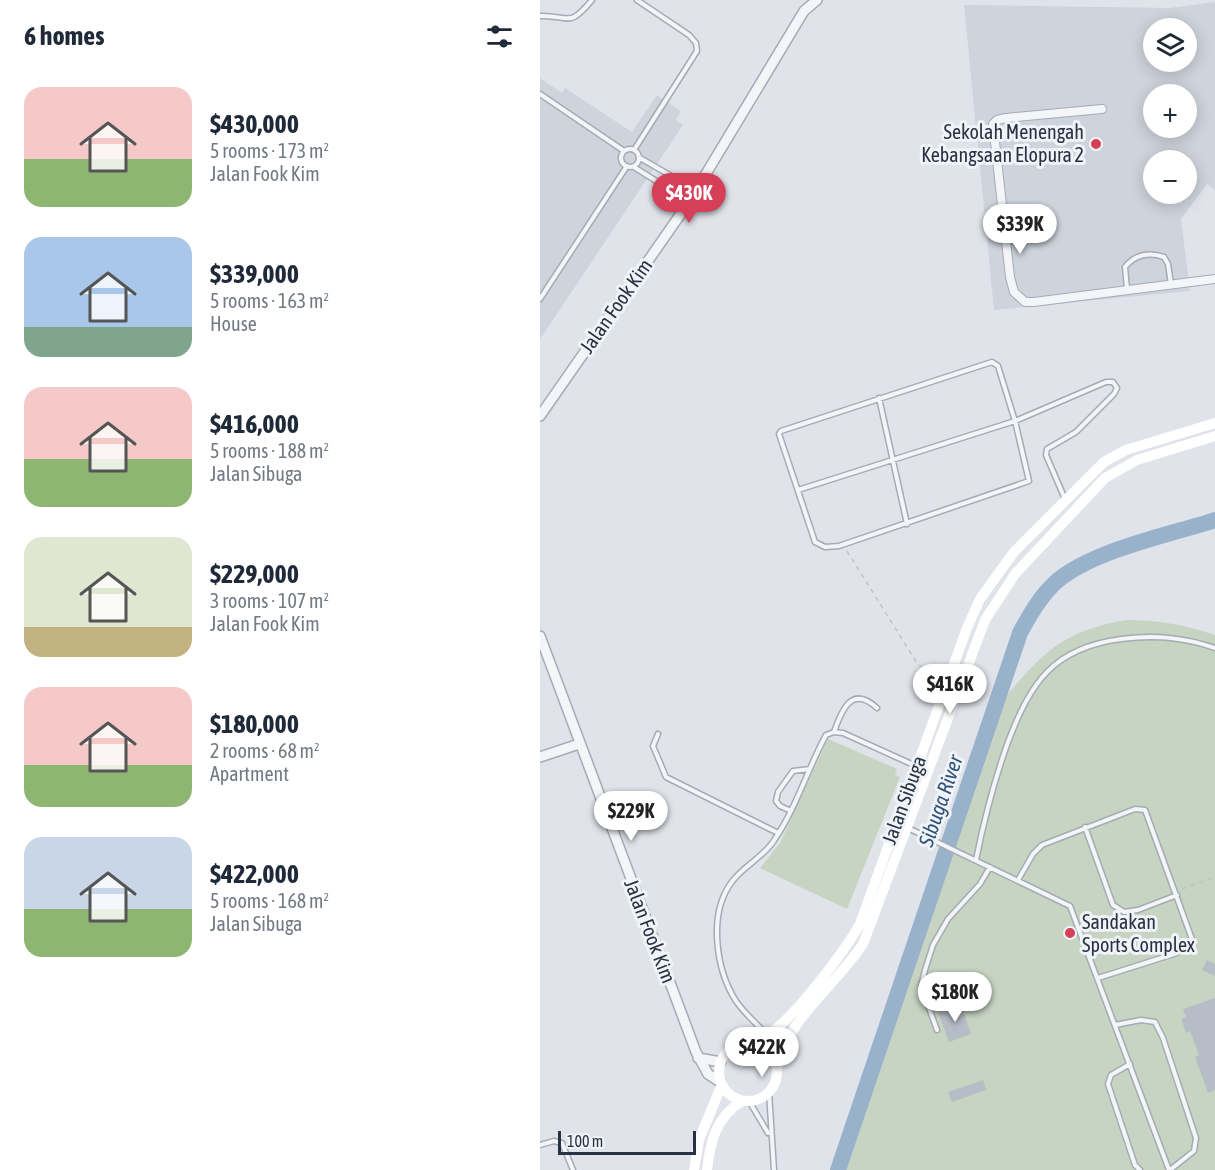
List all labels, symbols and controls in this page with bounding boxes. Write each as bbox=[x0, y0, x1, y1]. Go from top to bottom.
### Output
map controls bbox=[1143, 18, 1197, 204]
button: layers bbox=[1143, 18, 1197, 72]
icon: filters bbox=[483, 20, 516, 53]
text: 6 homes bbox=[24, 21, 104, 51]
button: + bbox=[1143, 84, 1197, 138]
text: $430,000 bbox=[210, 109, 299, 139]
icon: home bbox=[72, 111, 144, 183]
place label: Sekolah Menengah Kebangsaan Elopura 2 bbox=[921, 120, 1084, 166]
marker: Sekolah Menengah Kebangsaan Elopura 2 bbox=[1089, 137, 1103, 151]
text: 5 rooms · 173 m² bbox=[210, 139, 329, 162]
button: − bbox=[1143, 150, 1197, 204]
text: Jalan Fook Kim bbox=[210, 162, 320, 185]
pin: $430K bbox=[647, 173, 731, 224]
text: $430K bbox=[666, 181, 712, 204]
pin: $339K bbox=[978, 204, 1062, 255]
text: $339K bbox=[997, 212, 1043, 235]
street label: Jalan Fook Kim bbox=[575, 254, 656, 357]
text: $339,000 bbox=[210, 259, 299, 289]
icon: home bbox=[72, 261, 144, 333]
text: 5 rooms · 163 m² bbox=[210, 289, 329, 312]
text: House bbox=[210, 312, 257, 335]
text: $416,000 bbox=[210, 409, 299, 439]
icon: home bbox=[72, 411, 144, 483]
text: 5 rooms · 188 m² bbox=[210, 439, 329, 462]
text: Jalan Sibuga bbox=[210, 462, 302, 485]
text: $229,000 bbox=[210, 559, 299, 589]
icon: home bbox=[72, 561, 144, 633]
text: 3 rooms · 107 m² bbox=[210, 589, 329, 612]
text: Jalan Fook Kim bbox=[210, 612, 320, 635]
pin: $416K bbox=[908, 664, 992, 715]
text: $416K bbox=[927, 672, 973, 695]
text: $180,000 bbox=[210, 709, 299, 739]
icon: home bbox=[72, 711, 144, 783]
text: 2 rooms · 68 m² bbox=[210, 739, 320, 762]
water label: Sibuga River bbox=[913, 751, 967, 851]
street label: Jalan Sibuga bbox=[877, 752, 930, 847]
text: Apartment bbox=[210, 762, 289, 785]
pin: $229K bbox=[589, 791, 673, 842]
text: $229K bbox=[608, 799, 654, 822]
text: $422,000 bbox=[210, 859, 299, 889]
icon: home bbox=[72, 861, 144, 933]
street label: Jalan Fook Kim bbox=[620, 876, 681, 986]
text: 5 rooms · 168 m² bbox=[210, 889, 329, 912]
place label: Sandakan Sports Complex bbox=[1082, 910, 1195, 956]
text: Jalan Sibuga bbox=[210, 912, 302, 935]
marker: Sandakan Sports Complex bbox=[1063, 926, 1077, 940]
pin: $180K bbox=[913, 972, 997, 1023]
text: $180K bbox=[932, 980, 978, 1003]
pin: $422K bbox=[720, 1027, 804, 1078]
text: $422K bbox=[739, 1035, 785, 1058]
scale bar bbox=[558, 1128, 696, 1156]
text: 100 m bbox=[567, 1132, 603, 1150]

